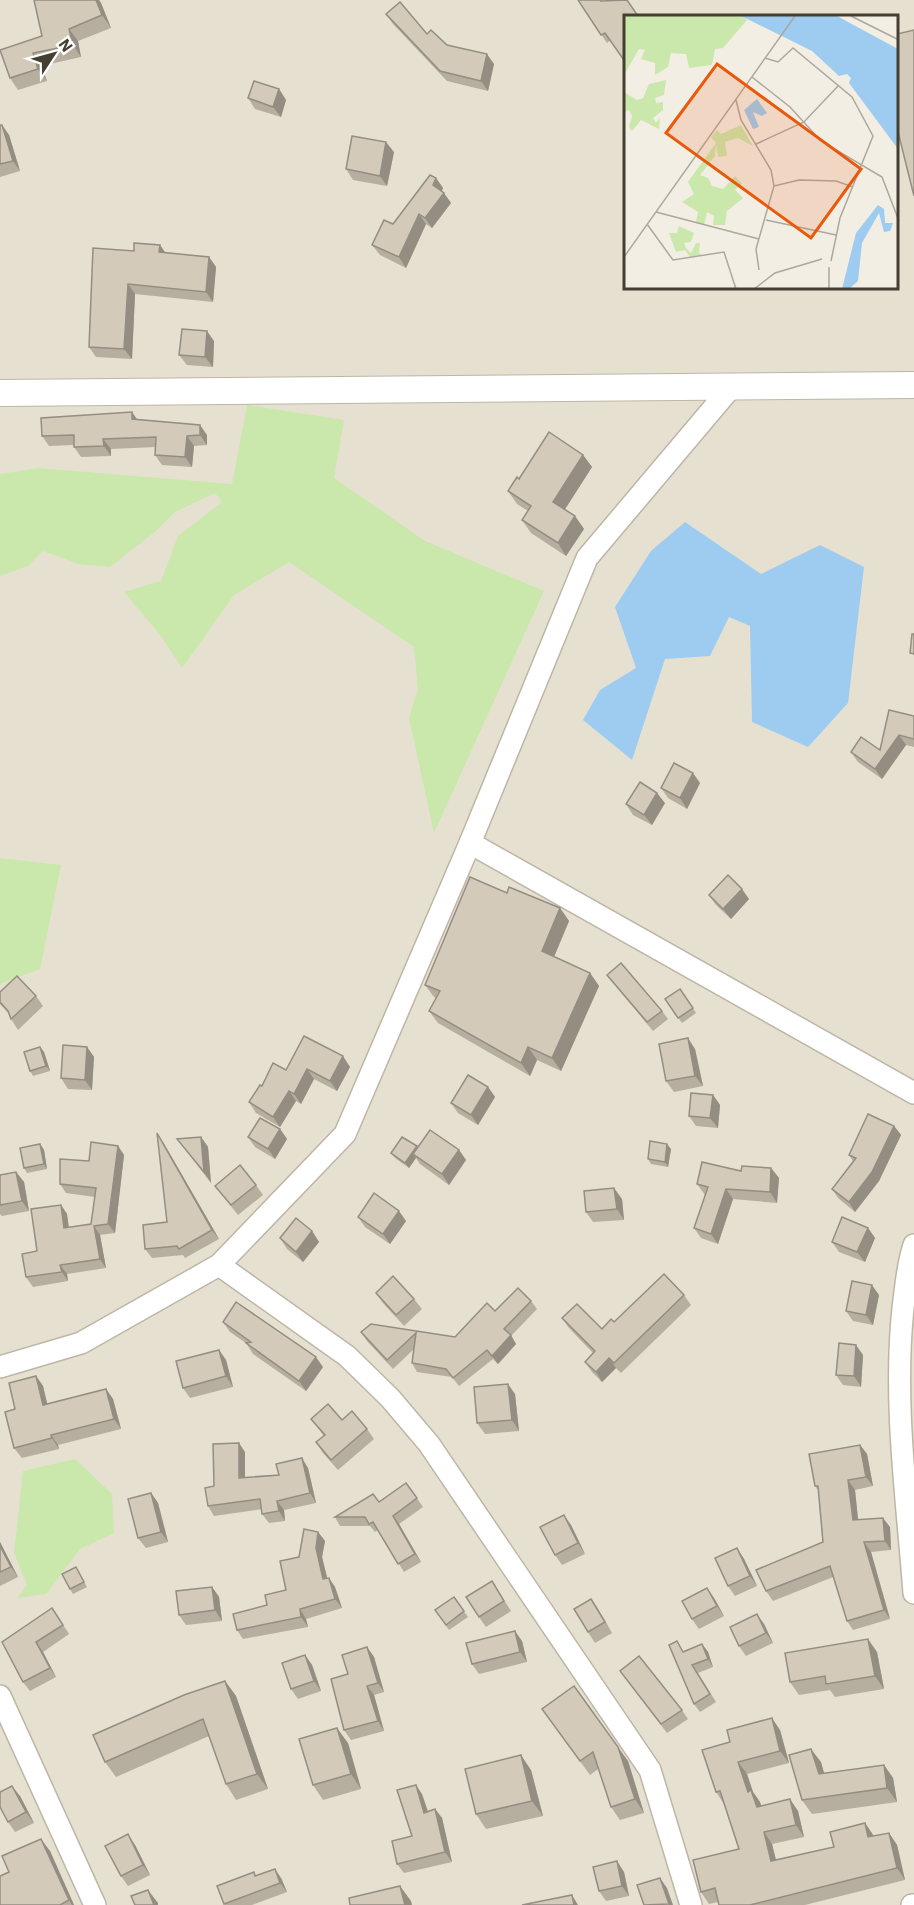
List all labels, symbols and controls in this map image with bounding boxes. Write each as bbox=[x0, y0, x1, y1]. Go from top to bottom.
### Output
inset map bbox=[624, 15, 899, 290]
north arrow bbox=[24, 24, 84, 84]
text: N bbox=[55, 35, 78, 56]

